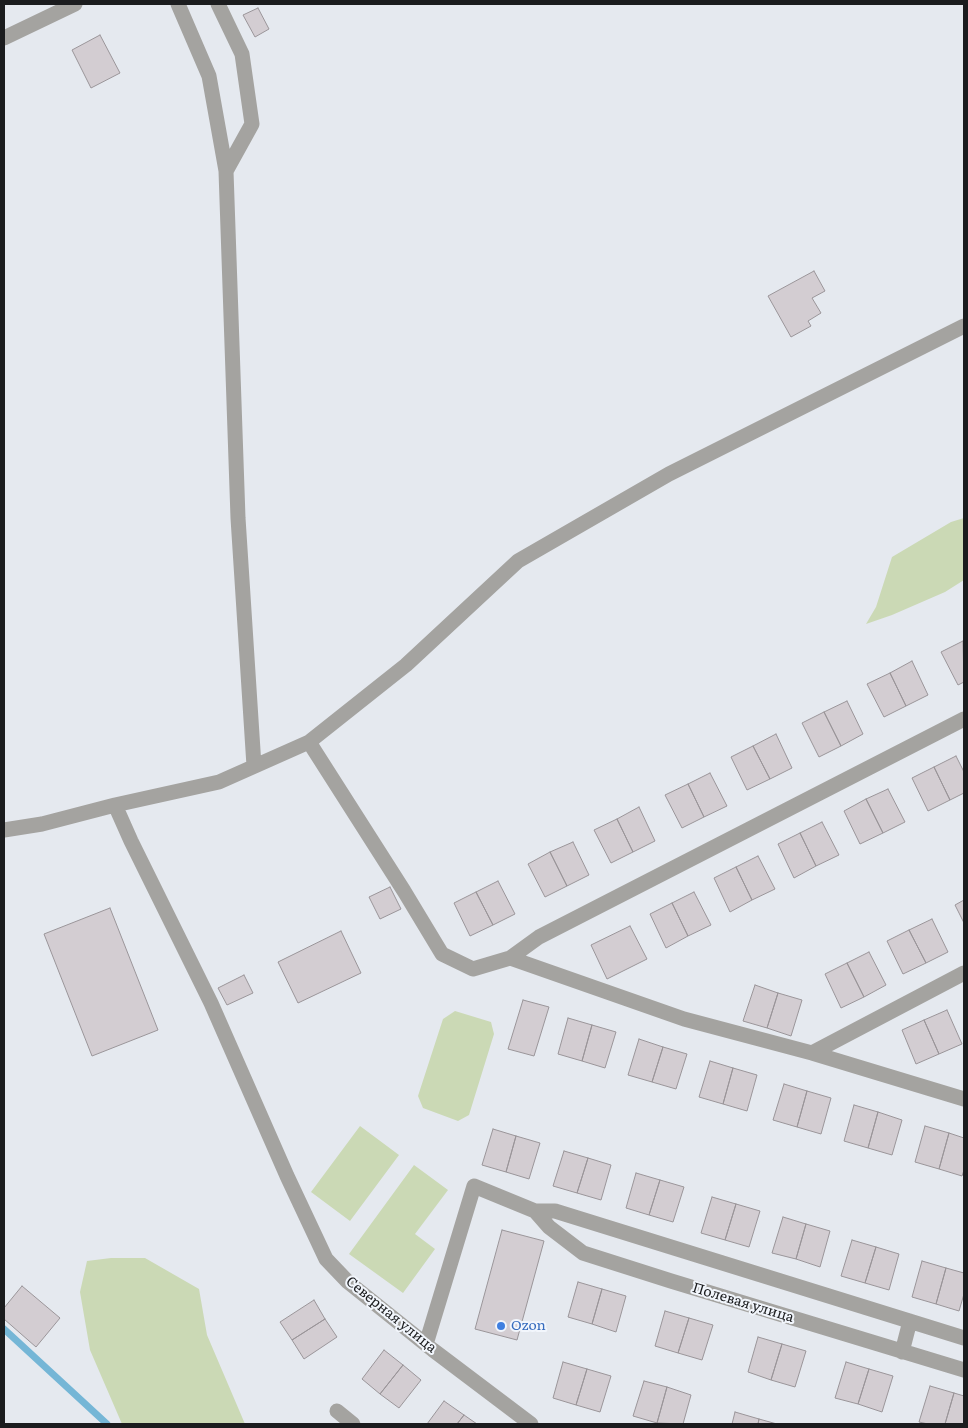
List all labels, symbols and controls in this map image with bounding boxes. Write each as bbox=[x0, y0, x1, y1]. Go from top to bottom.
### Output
street label: Северная улица bbox=[342, 1273, 440, 1357]
street label: Полевая улица bbox=[690, 1280, 796, 1326]
place label: Ozon bbox=[511, 1318, 546, 1334]
marker: Ozon bbox=[495, 1320, 507, 1332]

